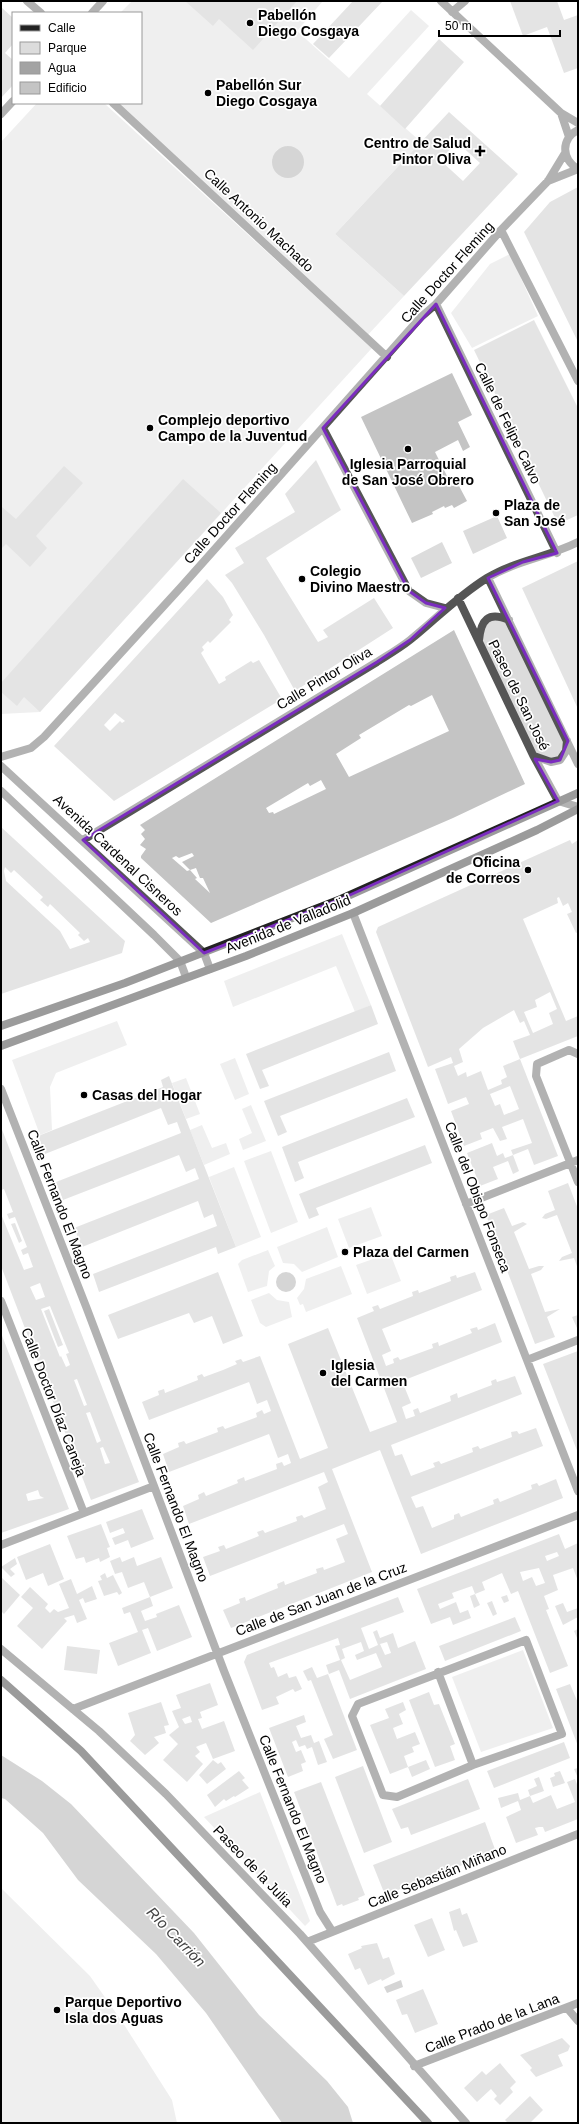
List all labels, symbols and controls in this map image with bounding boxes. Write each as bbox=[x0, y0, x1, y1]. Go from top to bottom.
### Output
place label: Pabellón Diego Cosgaya bbox=[258, 7, 359, 39]
legend bbox=[12, 12, 142, 104]
scale bar bbox=[439, 12, 560, 38]
marker: Pabellón Diego Cosgaya bbox=[245, 18, 255, 28]
text: 50 m bbox=[445, 19, 472, 33]
text: Calle bbox=[48, 21, 76, 35]
text: Parque bbox=[48, 41, 87, 55]
text: Agua bbox=[48, 61, 76, 75]
place label: Pabellón Sur Diego Cosgaya bbox=[216, 77, 317, 109]
text: Edificio bbox=[48, 81, 87, 95]
marker: Pabellón Sur Diego Cosgaya bbox=[203, 88, 213, 98]
place label: Centro de Salud Pintor Oliva bbox=[364, 135, 471, 167]
marker: Centro de Salud Pintor Oliva bbox=[474, 145, 486, 157]
street label: Calle Antonio Machado bbox=[201, 165, 317, 275]
street label: Calle Doctor Fleming bbox=[397, 218, 497, 326]
street label: Calle de Felipe Calvo bbox=[472, 360, 544, 486]
place label: Complejo deportivo Campo de la Juventud bbox=[158, 412, 307, 444]
marker: Complejo deportivo Campo de la Juventud bbox=[145, 423, 155, 433]
marker: Iglesia Parroquial de San José Obrero bbox=[403, 444, 413, 454]
place label: Iglesia Parroquial de San José Obrero bbox=[342, 456, 474, 488]
street label: Calle Doctor Fleming bbox=[180, 459, 280, 567]
place label: Plaza de San José bbox=[504, 497, 566, 529]
marker: Plaza de San José bbox=[491, 508, 501, 518]
place label: Colegio Divino Maestro bbox=[310, 563, 410, 595]
marker: Colegio Divino Maestro bbox=[297, 574, 307, 584]
street label: Paseo de San José bbox=[485, 637, 553, 753]
street label: Calle Pintor Oliva bbox=[274, 643, 375, 713]
street label: Avenida Cardenal Cisneros bbox=[50, 791, 186, 919]
place label: Oficina de Correos bbox=[446, 854, 520, 886]
marker: Oficina de Correos bbox=[523, 865, 533, 875]
street label: Avenida de Valladolid bbox=[223, 892, 353, 956]
place label: Casas del Hogar bbox=[92, 1087, 202, 1103]
marker: Casas del Hogar bbox=[79, 1090, 89, 1100]
street label: Calle del Obispo Fonseca bbox=[442, 1119, 514, 1275]
street label: Calle Fernando El Magno bbox=[24, 1127, 96, 1281]
place label: Plaza del Carmen bbox=[353, 1244, 469, 1260]
marker: Plaza del Carmen bbox=[340, 1247, 350, 1257]
street label: Calle Doctor Díaz Caneja bbox=[18, 1325, 90, 1479]
place label: Iglesia del Carmen bbox=[331, 1357, 407, 1389]
marker: Iglesia del Carmen bbox=[318, 1368, 328, 1378]
street label: Calle Fernando El Magno bbox=[140, 1430, 212, 1584]
street label: Calle de San Juan de la Cruz bbox=[233, 1559, 409, 1639]
street label: Calle Fernando El Magno bbox=[256, 1732, 330, 1886]
street label: Paseo de la Julia bbox=[210, 1822, 296, 1910]
street label: Calle Sebastián Miñano bbox=[365, 1841, 509, 1911]
water label: Río Carrión bbox=[144, 1903, 209, 1970]
street label: Calle Prado de la Lana bbox=[423, 1990, 562, 2056]
place label: Parque Deportivo Isla dos Aguas bbox=[65, 1994, 182, 2026]
marker: Parque Deportivo Isla dos Aguas bbox=[52, 2005, 62, 2015]

